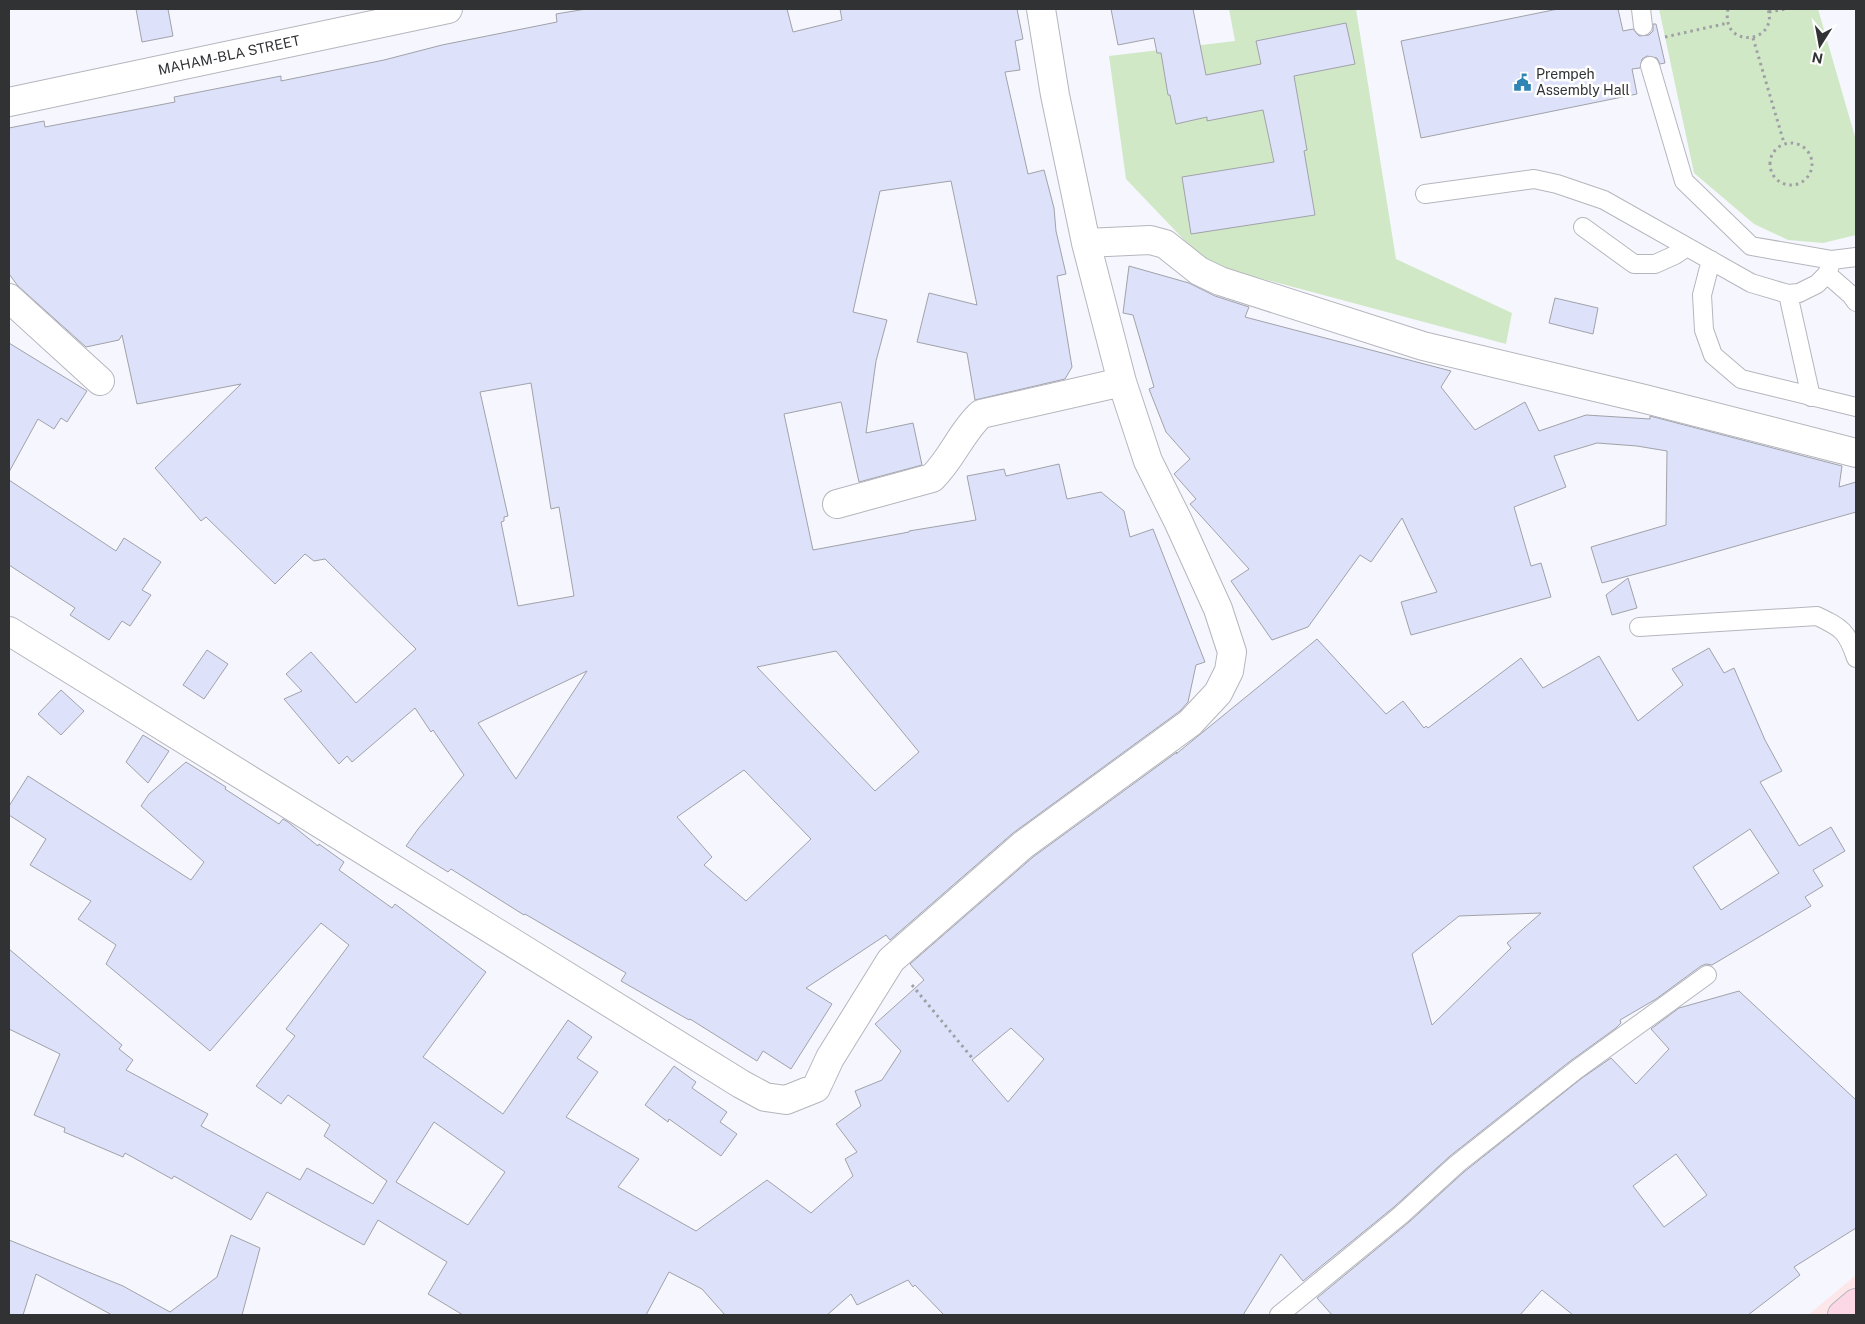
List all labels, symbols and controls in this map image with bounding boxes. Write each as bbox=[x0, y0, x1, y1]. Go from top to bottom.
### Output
north arrow bbox=[1795, 20, 1845, 70]
street label: MAHAM-BLA STREET bbox=[157, 32, 301, 78]
text: N bbox=[1811, 49, 1824, 67]
place label: Prempeh Assembly Hall bbox=[1536, 66, 1630, 98]
public building icon: Prempeh Assembly Hall bbox=[1512, 72, 1532, 92]

